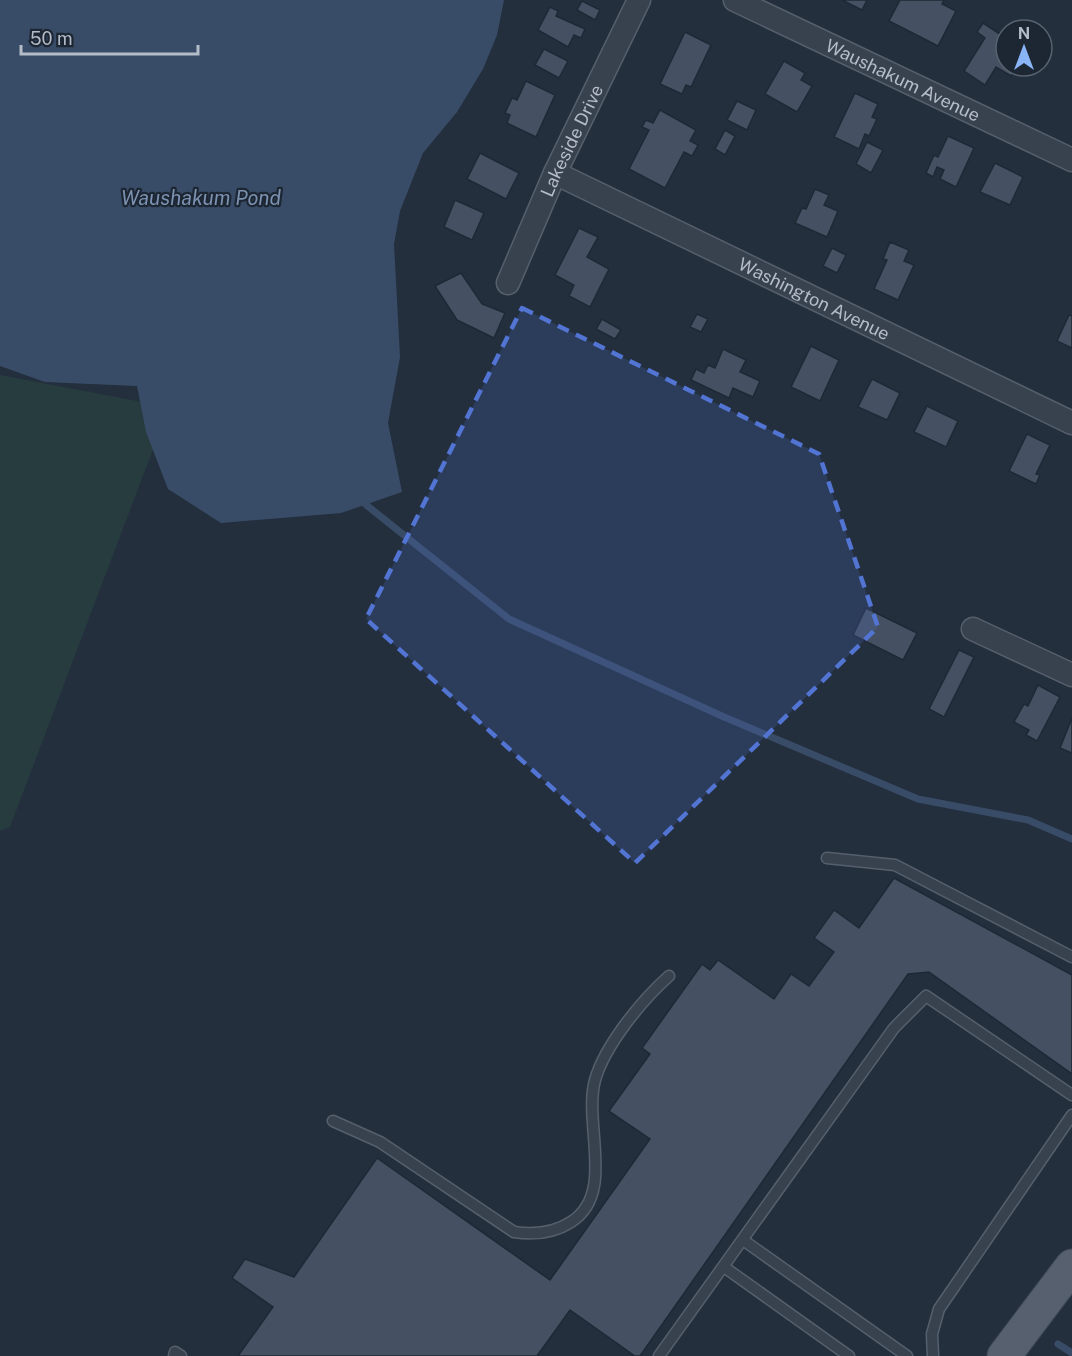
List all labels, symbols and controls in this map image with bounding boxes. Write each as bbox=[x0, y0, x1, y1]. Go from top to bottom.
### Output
scale bar bbox=[21, 18, 198, 56]
north arrow bbox=[994, 18, 1054, 78]
text: N bbox=[1018, 24, 1030, 43]
text: 50 m bbox=[30, 28, 73, 49]
street label: Waushakum Avenue bbox=[822, 34, 984, 125]
street label: Lakeside Drive bbox=[536, 81, 607, 200]
water label: Waushakum Pond bbox=[121, 186, 281, 210]
street label: Washington Avenue bbox=[735, 253, 893, 344]

